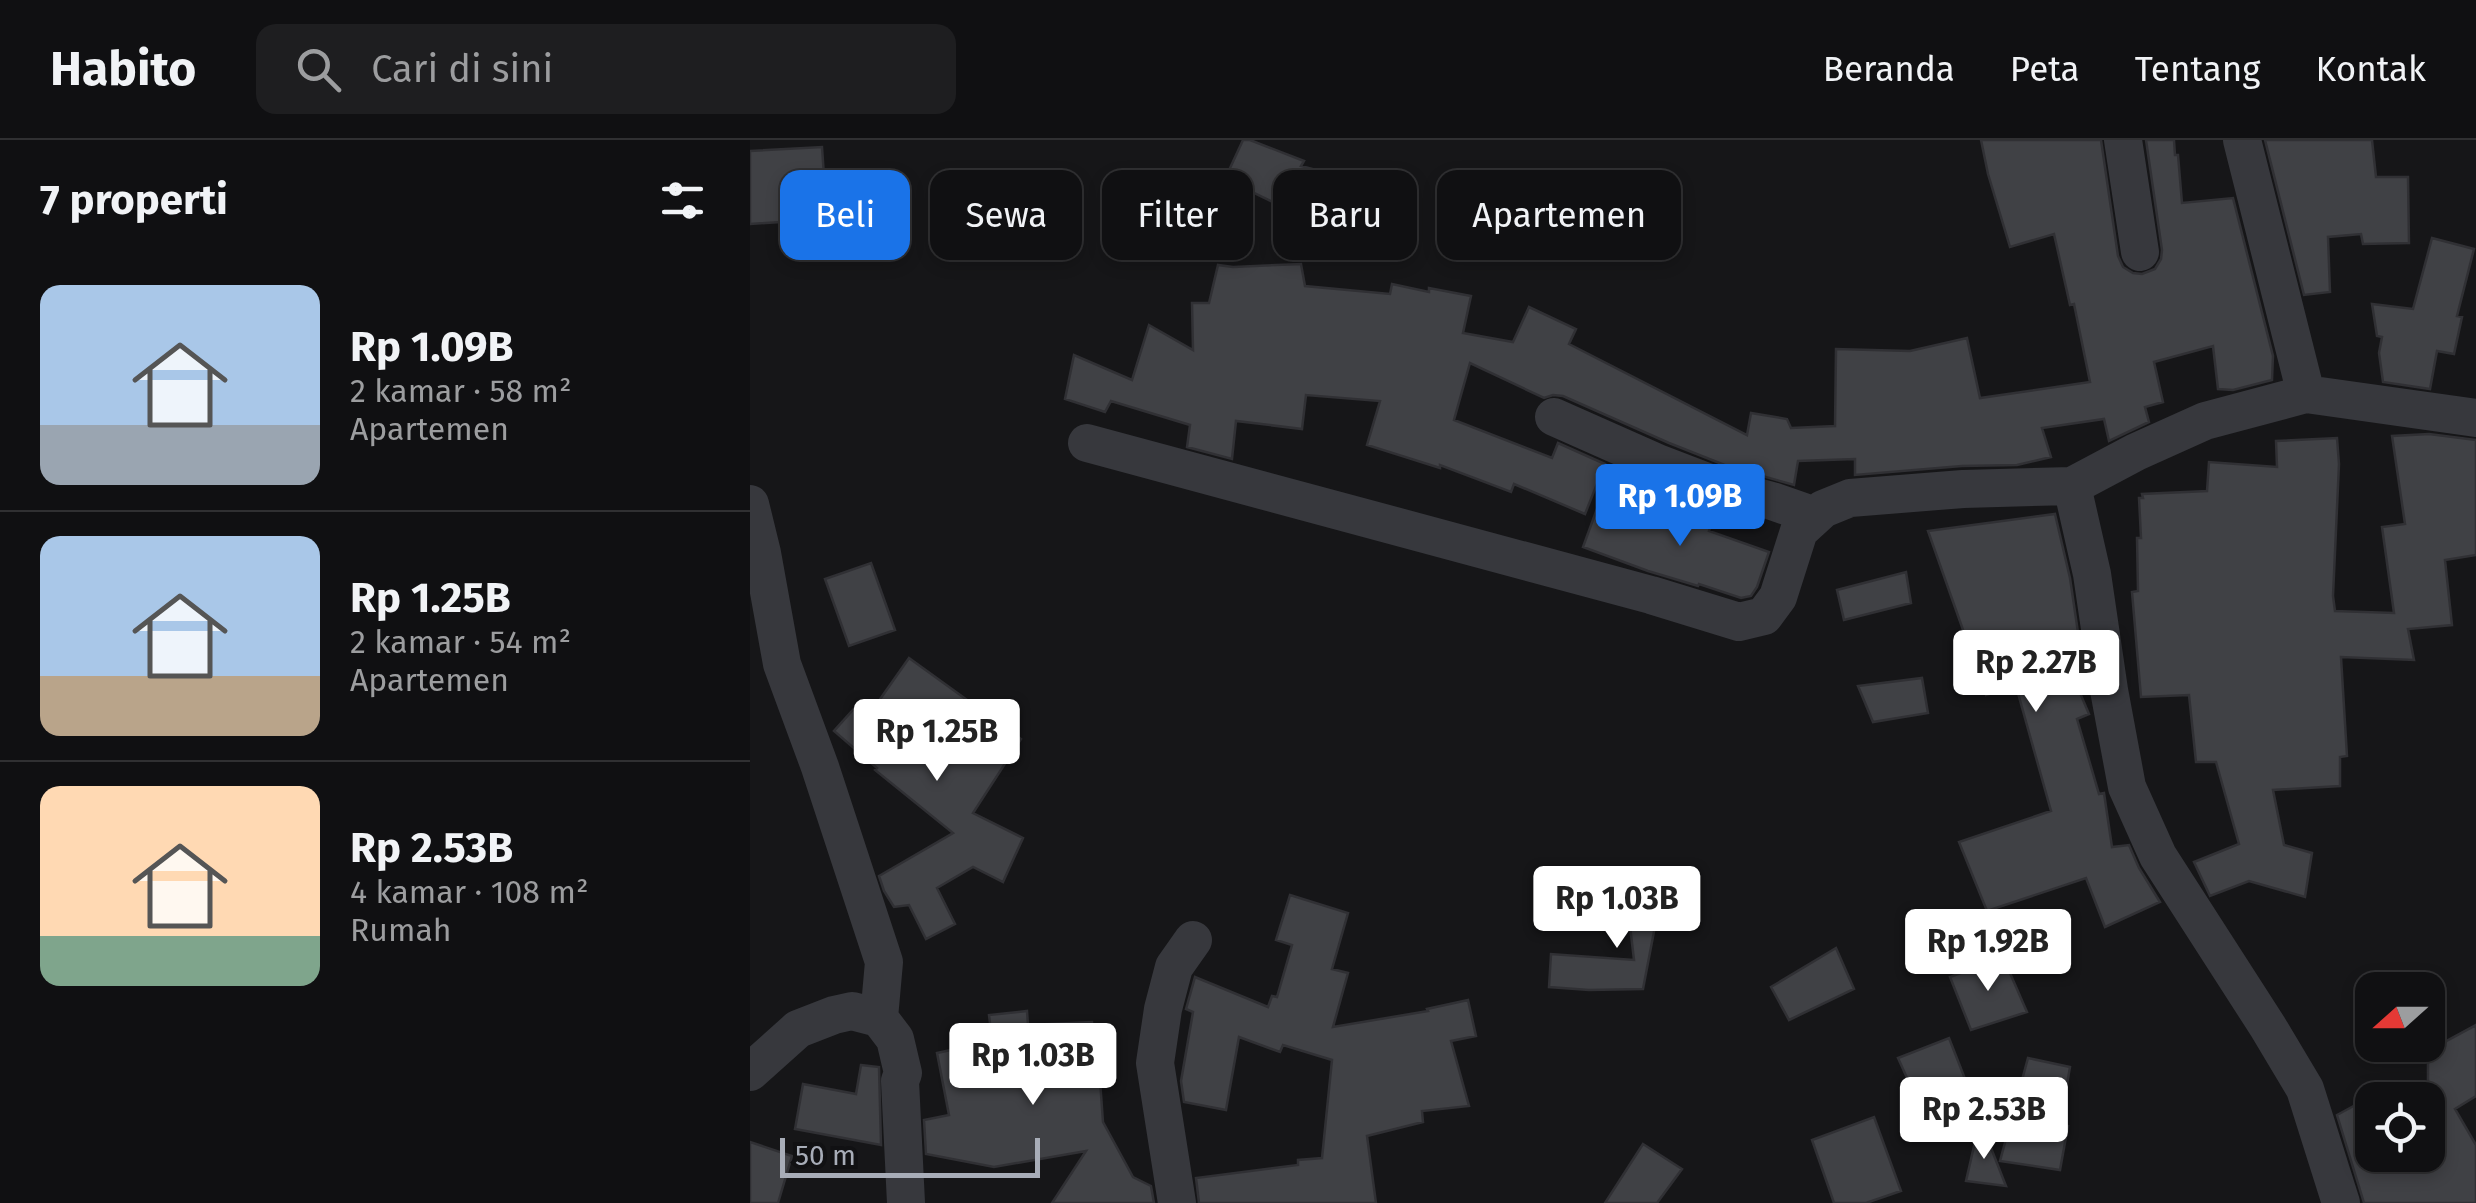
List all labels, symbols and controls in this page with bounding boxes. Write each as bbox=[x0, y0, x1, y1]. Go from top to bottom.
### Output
search box bbox=[256, 24, 956, 114]
text: Habito bbox=[50, 40, 196, 98]
icon: search bbox=[291, 42, 346, 97]
text: Cari di sini bbox=[371, 46, 553, 92]
text: Beranda bbox=[1823, 48, 1955, 90]
text: Peta bbox=[2010, 48, 2080, 90]
text: Tentang bbox=[2135, 48, 2261, 90]
text: Kontak bbox=[2316, 48, 2426, 90]
chip: Beli bbox=[780, 170, 910, 260]
chip: Sewa bbox=[930, 170, 1082, 260]
chip: Filter bbox=[1102, 170, 1253, 260]
chip: Baru bbox=[1273, 170, 1417, 260]
chip: Apartemen bbox=[1437, 170, 1681, 260]
icon: filters bbox=[655, 173, 710, 228]
text: 7 properti bbox=[40, 175, 228, 225]
text: Rp 1.09B bbox=[350, 322, 514, 372]
icon: home bbox=[120, 325, 240, 445]
text: 2 kamar · 58 m² bbox=[350, 372, 572, 410]
text: Apartemen bbox=[350, 410, 509, 448]
pin: Rp 1.09B bbox=[1577, 464, 1783, 549]
text: Rp 1.09B bbox=[1618, 477, 1742, 515]
text: Rp 1.25B bbox=[350, 573, 511, 623]
icon: home bbox=[120, 576, 240, 696]
text: 2 kamar · 54 m² bbox=[350, 623, 571, 661]
pin: Rp 2.27B bbox=[1933, 630, 2139, 715]
text: Rp 2.27B bbox=[1975, 643, 2097, 681]
text: Apartemen bbox=[350, 661, 509, 699]
pin: Rp 1.25B bbox=[834, 699, 1040, 784]
text: Rp 1.25B bbox=[876, 712, 998, 750]
text: Rp 2.53B bbox=[350, 823, 513, 873]
icon: home bbox=[120, 826, 240, 946]
pin: Rp 1.03B bbox=[1514, 866, 1720, 951]
text: 4 kamar · 108 m² bbox=[350, 873, 589, 911]
text: Rp 1.03B bbox=[1555, 879, 1679, 917]
pin: Rp 1.92B bbox=[1885, 909, 2091, 994]
text: Rumah bbox=[350, 911, 452, 949]
text: Rp 1.92B bbox=[1927, 922, 2049, 960]
north arrow bbox=[2355, 972, 2445, 1062]
map controls bbox=[2355, 972, 2445, 1172]
pin: Rp 1.03B bbox=[930, 1023, 1136, 1108]
text: Rp 1.03B bbox=[971, 1036, 1095, 1074]
pin: Rp 2.53B bbox=[1881, 1077, 2087, 1162]
button: locate bbox=[2355, 1082, 2445, 1172]
text: Rp 2.53B bbox=[1922, 1090, 2046, 1128]
scale bar bbox=[780, 1133, 1040, 1178]
text: 50 m bbox=[795, 1139, 856, 1172]

